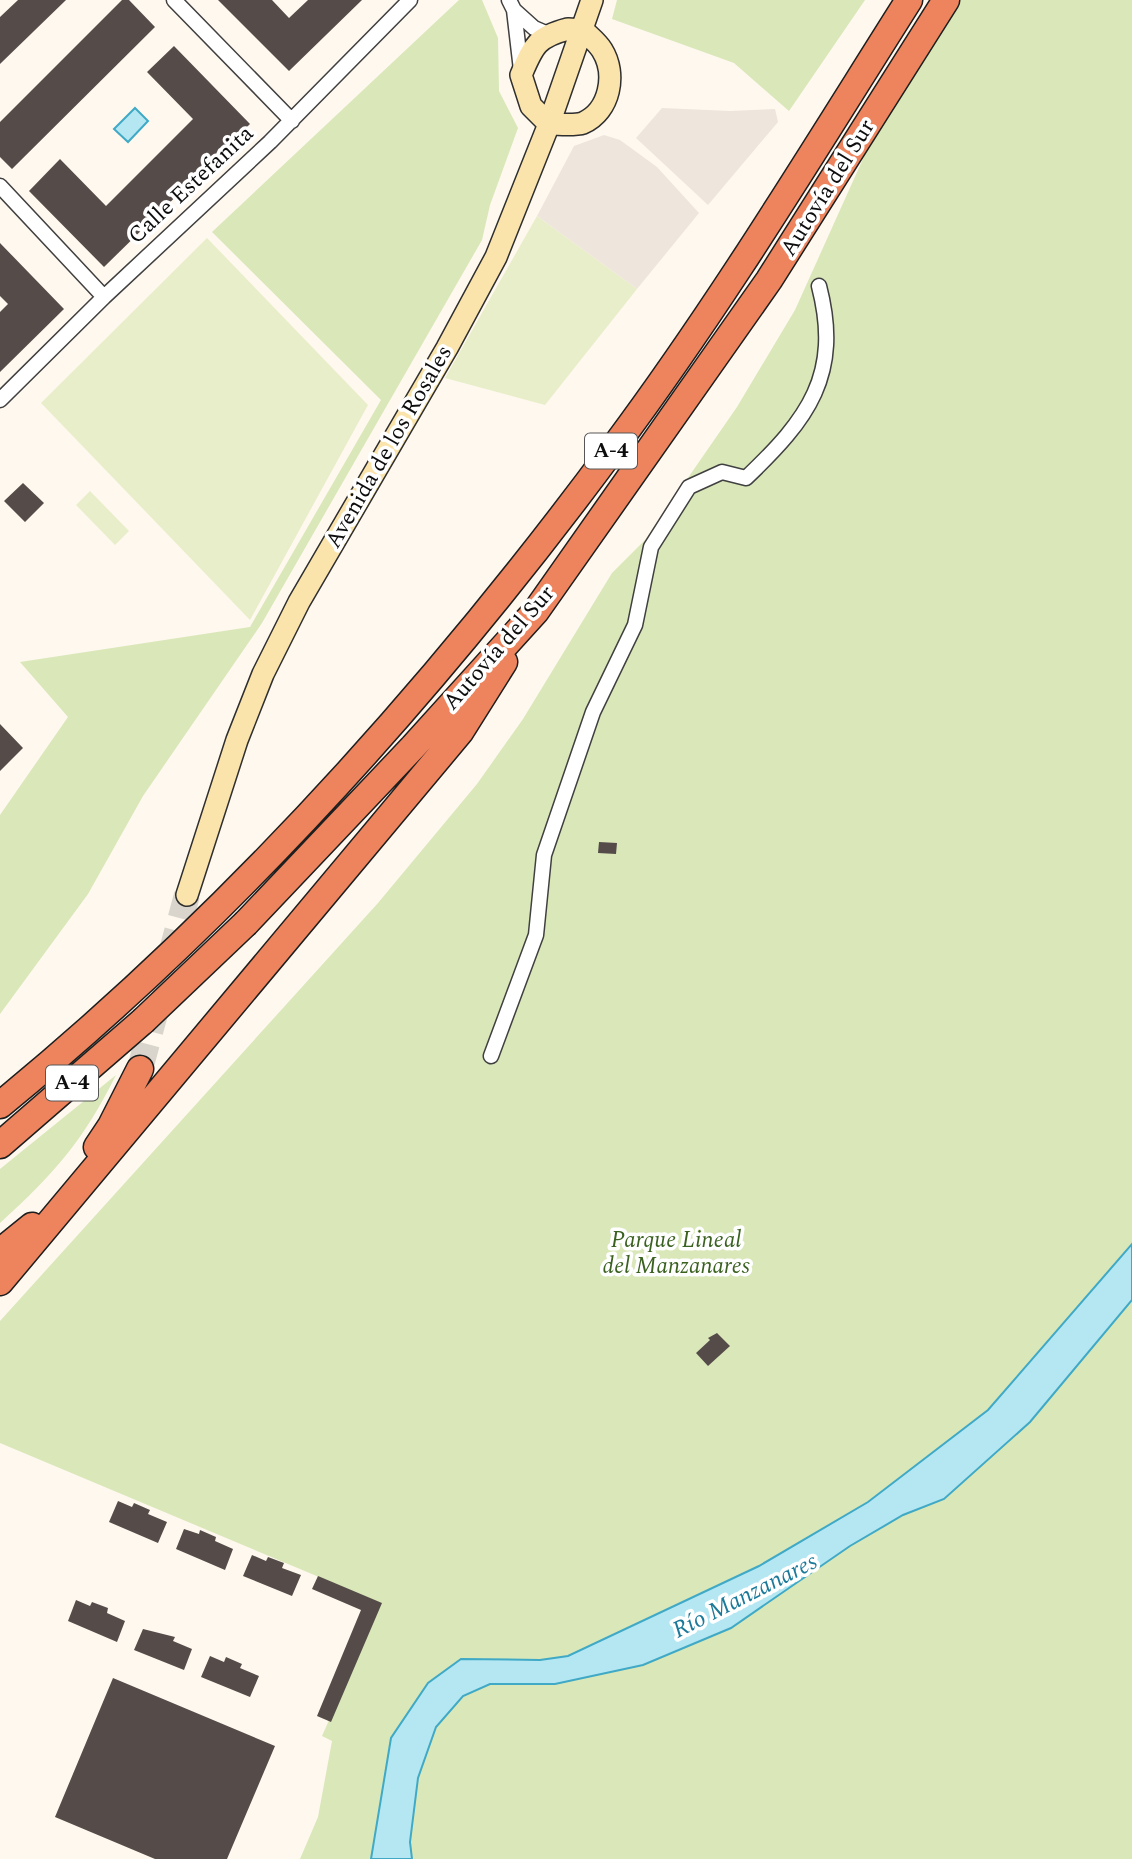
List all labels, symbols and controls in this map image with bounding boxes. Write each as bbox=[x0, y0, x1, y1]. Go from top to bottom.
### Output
street label: Autovía del Sur bbox=[772, 112, 884, 264]
street label: Calle Estefanita bbox=[120, 117, 262, 253]
street label: Avenida de los Rosales bbox=[316, 339, 462, 555]
road number: A-4 bbox=[585, 434, 637, 468]
street label: Autovía del Sur bbox=[435, 578, 563, 718]
road number: A-4 bbox=[46, 1066, 98, 1100]
park label: Parque Lineal del Manzanares bbox=[602, 1223, 750, 1284]
water label: Río Manzanares bbox=[666, 1544, 824, 1648]

